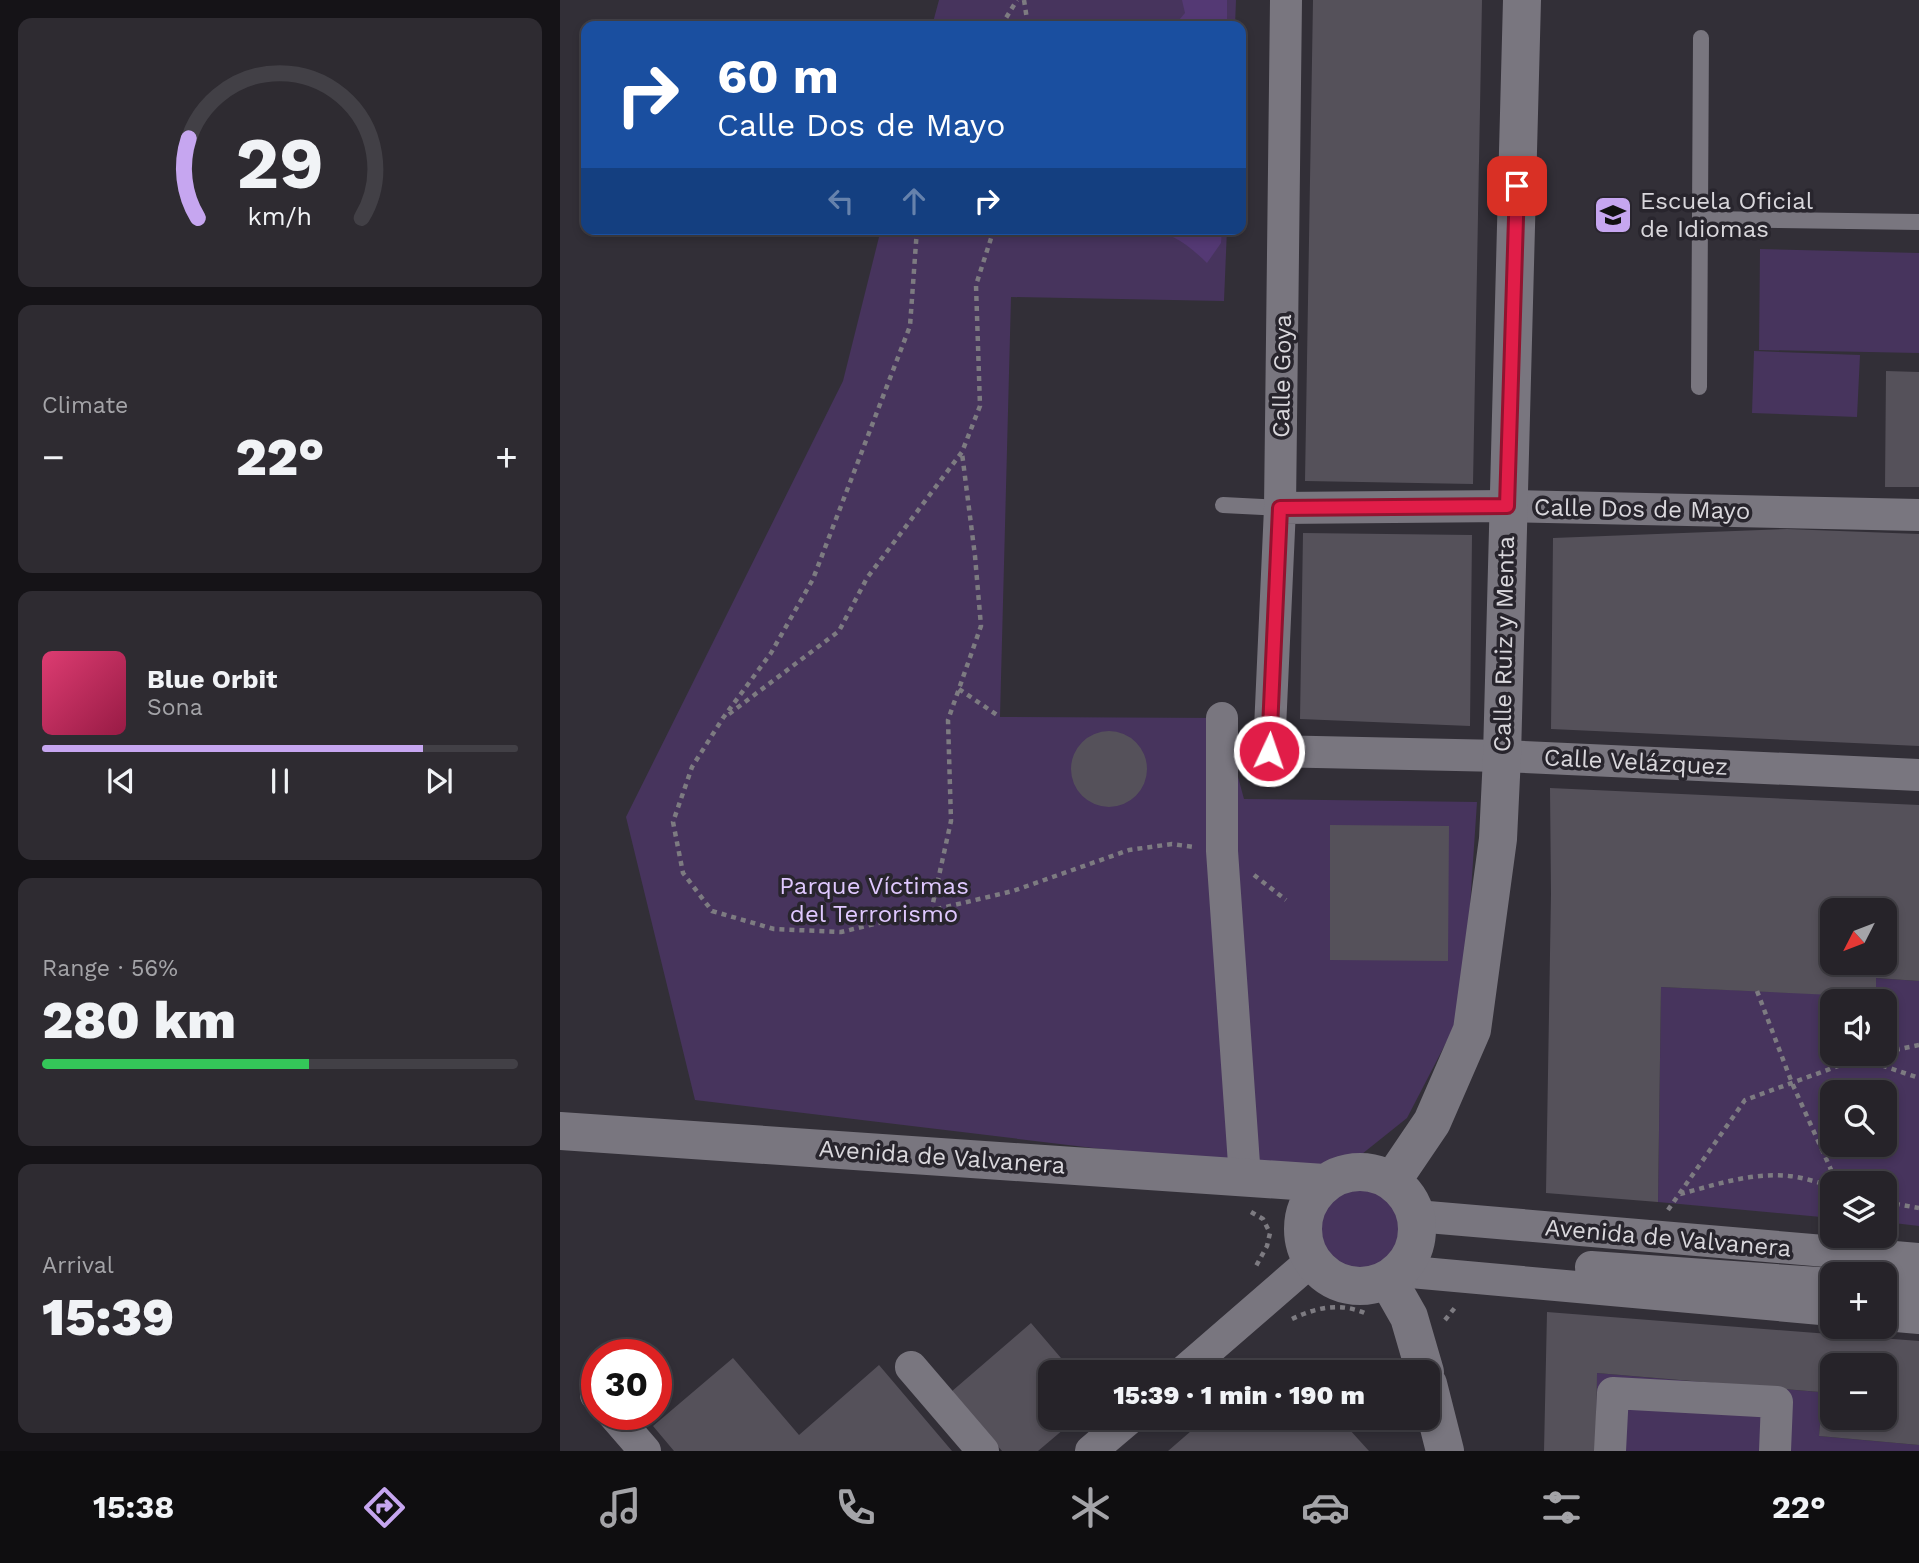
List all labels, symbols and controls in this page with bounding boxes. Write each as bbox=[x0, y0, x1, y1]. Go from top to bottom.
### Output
text: 60 m bbox=[717, 47, 839, 105]
icon: right bbox=[602, 49, 693, 140]
text: Calle Dos de Mayo bbox=[717, 106, 1006, 144]
text: 29 bbox=[236, 121, 324, 207]
pin bbox=[1487, 156, 1547, 216]
icon: arrive bbox=[1498, 167, 1536, 205]
icon: left bbox=[822, 182, 860, 220]
icon: ahead bbox=[895, 182, 933, 220]
icon: right bbox=[968, 182, 1006, 220]
place label: Escuela Oficial de Idiomas bbox=[1640, 187, 1814, 243]
school or university icon: Escuela Oficial de Idiomas bbox=[1592, 194, 1634, 236]
text: km/h bbox=[248, 202, 312, 231]
street label: Calle Goya bbox=[1267, 314, 1297, 438]
text: Climate bbox=[42, 392, 128, 419]
text: 22° bbox=[236, 427, 324, 488]
text: − bbox=[42, 435, 65, 479]
text: + bbox=[495, 435, 518, 479]
street label: Calle Dos de Mayo bbox=[1534, 493, 1750, 525]
street label: Calle Ruiz y Menta bbox=[1488, 536, 1520, 752]
text: Blue Orbit bbox=[147, 664, 277, 694]
text: Sona bbox=[147, 694, 203, 721]
position arrow bbox=[1232, 714, 1306, 788]
street label: Calle Velázquez bbox=[1543, 743, 1729, 781]
icon: previous bbox=[102, 762, 140, 800]
icon: pause bbox=[261, 762, 299, 800]
icon: next bbox=[420, 762, 458, 800]
park label: Parque Víctimas del Terrorismo bbox=[779, 872, 969, 928]
north arrow bbox=[1820, 898, 1897, 975]
map controls bbox=[1820, 898, 1897, 1430]
text: Range · 56% bbox=[42, 955, 178, 982]
button: sound bbox=[1820, 989, 1897, 1066]
text: 280 km bbox=[42, 990, 236, 1051]
button: search bbox=[1820, 1080, 1897, 1157]
street label: Avenida de Valvanera bbox=[818, 1134, 1066, 1180]
button: layers bbox=[1820, 1171, 1897, 1248]
street label: Avenida de Valvanera bbox=[1544, 1213, 1792, 1263]
text: Arrival bbox=[42, 1252, 114, 1279]
button: + bbox=[1820, 1262, 1897, 1339]
text: 15:39 bbox=[42, 1287, 174, 1348]
speed limit sign: 30 bbox=[581, 1339, 672, 1430]
button: − bbox=[1820, 1353, 1897, 1430]
text: 15:39 · 1 min · 190 m bbox=[1113, 1380, 1365, 1410]
icon: directions bbox=[360, 1483, 409, 1532]
icon: music bbox=[596, 1483, 645, 1532]
icon: phone bbox=[831, 1483, 880, 1532]
icon: climate bbox=[1066, 1483, 1115, 1532]
icon: car bbox=[1301, 1483, 1350, 1532]
icon: filters bbox=[1537, 1483, 1586, 1532]
text: 15:38 bbox=[93, 1488, 174, 1526]
text: 22° bbox=[1772, 1488, 1826, 1526]

